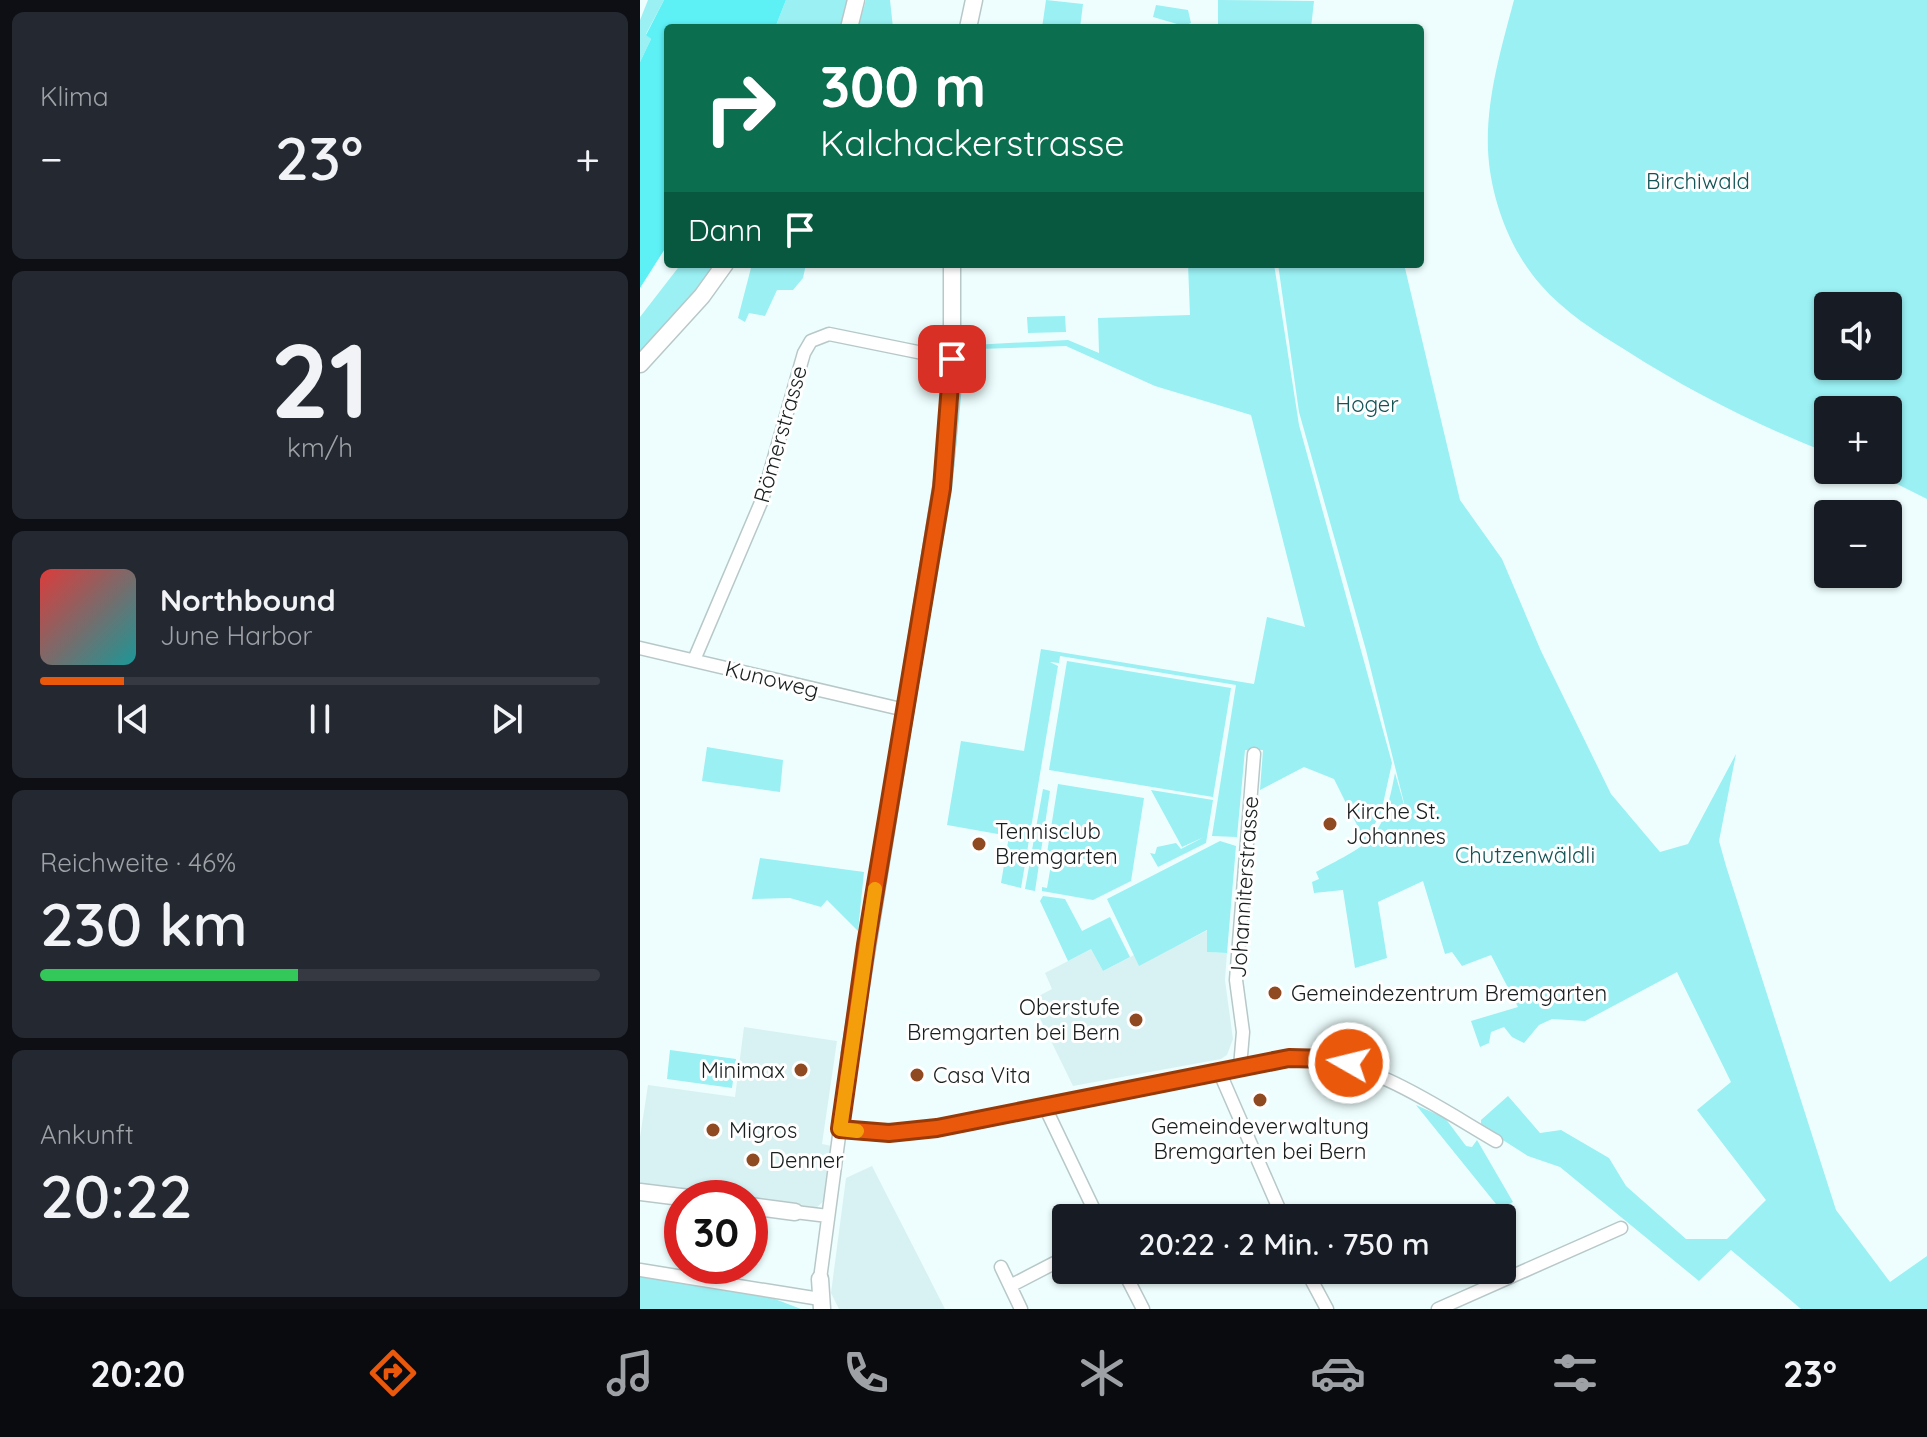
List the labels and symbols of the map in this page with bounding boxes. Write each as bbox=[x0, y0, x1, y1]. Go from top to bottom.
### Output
park label: Birchiwald bbox=[1646, 167, 1750, 195]
pin bbox=[918, 325, 986, 393]
street label: Römerstrasse bbox=[747, 362, 813, 506]
park label: Hoger bbox=[1335, 390, 1399, 418]
street label: Kunoweg bbox=[722, 654, 822, 704]
street label: Johanniterstrasse bbox=[1224, 795, 1264, 979]
place label: Kirche St. Johannes bbox=[1346, 797, 1446, 850]
marker: Kirche St. Johannes bbox=[1321, 815, 1339, 833]
place label: Tennisclub Bremgarten bbox=[995, 817, 1118, 870]
marker: Tennisclub Bremgarten bbox=[970, 835, 988, 853]
park label: Chutzenwäldli bbox=[1455, 841, 1595, 869]
place label: Gemeindezentrum Bremgarten bbox=[1291, 979, 1607, 1007]
marker: Gemeindezentrum Bremgarten bbox=[1266, 984, 1284, 1002]
place label: Oberstufe Bremgarten bei Bern bbox=[907, 993, 1120, 1046]
marker: Oberstufe Bremgarten bei Bern bbox=[1127, 1011, 1145, 1029]
position arrow bbox=[1307, 1021, 1391, 1105]
place label: Minimax bbox=[701, 1056, 785, 1084]
marker: Minimax bbox=[792, 1061, 810, 1079]
place label: Casa Vita bbox=[933, 1061, 1031, 1089]
marker: Casa Vita bbox=[908, 1066, 926, 1084]
marker: Gemeindeverwaltung Bremgarten bei Bern bbox=[1251, 1091, 1269, 1109]
place label: Gemeindeverwaltung Bremgarten bei Bern bbox=[1151, 1112, 1369, 1165]
place label: Migros bbox=[729, 1116, 797, 1144]
marker: Migros bbox=[704, 1121, 722, 1139]
place label: Denner bbox=[769, 1146, 844, 1174]
marker: Denner bbox=[744, 1151, 762, 1169]
speed limit sign: 30 bbox=[664, 1180, 768, 1284]

